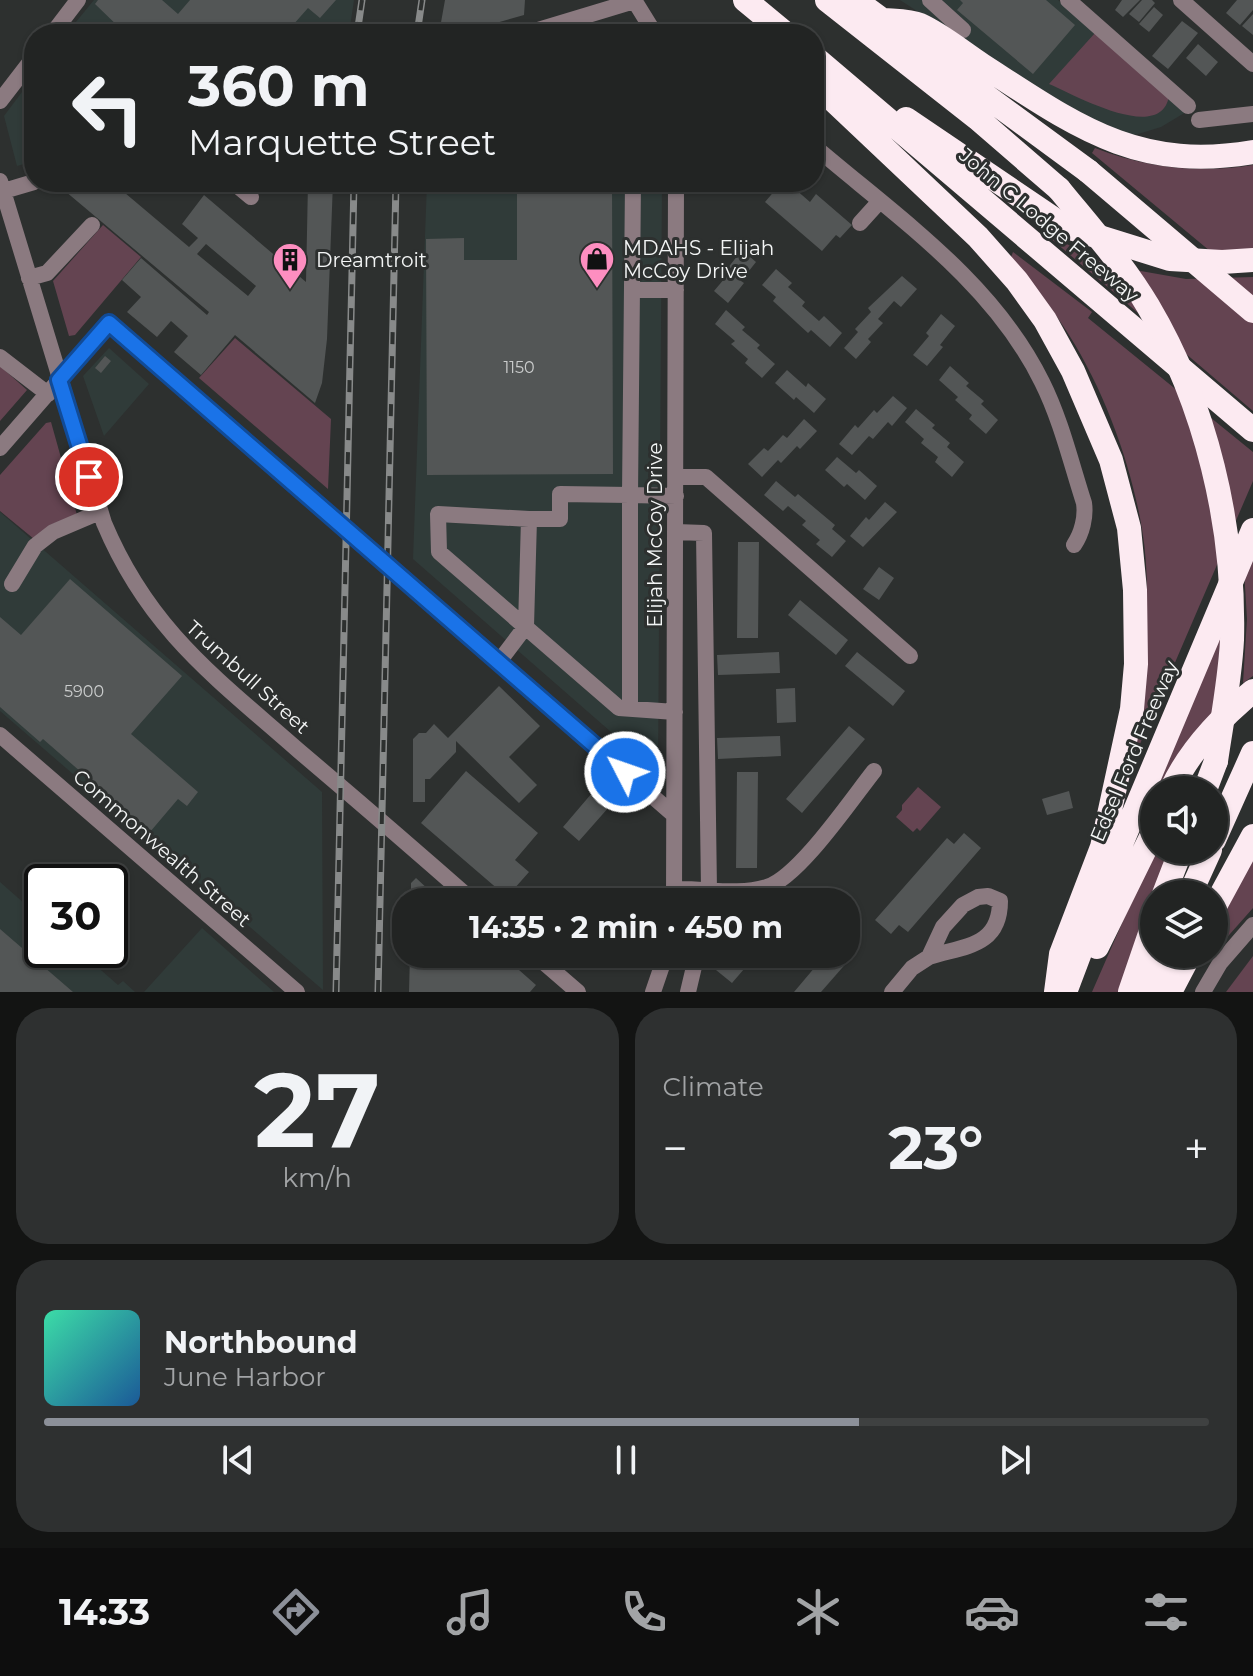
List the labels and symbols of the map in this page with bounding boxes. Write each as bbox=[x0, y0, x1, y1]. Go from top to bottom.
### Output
street label: John C Lodge Freeway bbox=[954, 142, 1144, 307]
place label: MDAHS - Elijah McCoy Drive bbox=[623, 236, 774, 283]
shop icon: MDAHS - Elijah McCoy Drive bbox=[578, 240, 616, 290]
building icon: Dreamtroit bbox=[271, 241, 309, 291]
place label: Dreamtroit bbox=[316, 248, 427, 272]
house number: 1150 bbox=[503, 358, 535, 377]
pin bbox=[55, 443, 123, 511]
street label: Elijah McCoy Drive bbox=[643, 443, 667, 627]
street label: Trumbull Street bbox=[182, 615, 314, 739]
street label: Edsel Ford Freeway bbox=[1085, 657, 1183, 845]
house number: 5900 bbox=[64, 682, 104, 701]
position arrow bbox=[583, 730, 667, 814]
street label: Commonwealth Street bbox=[68, 764, 256, 932]
speed limit sign: 30 bbox=[24, 864, 128, 968]

